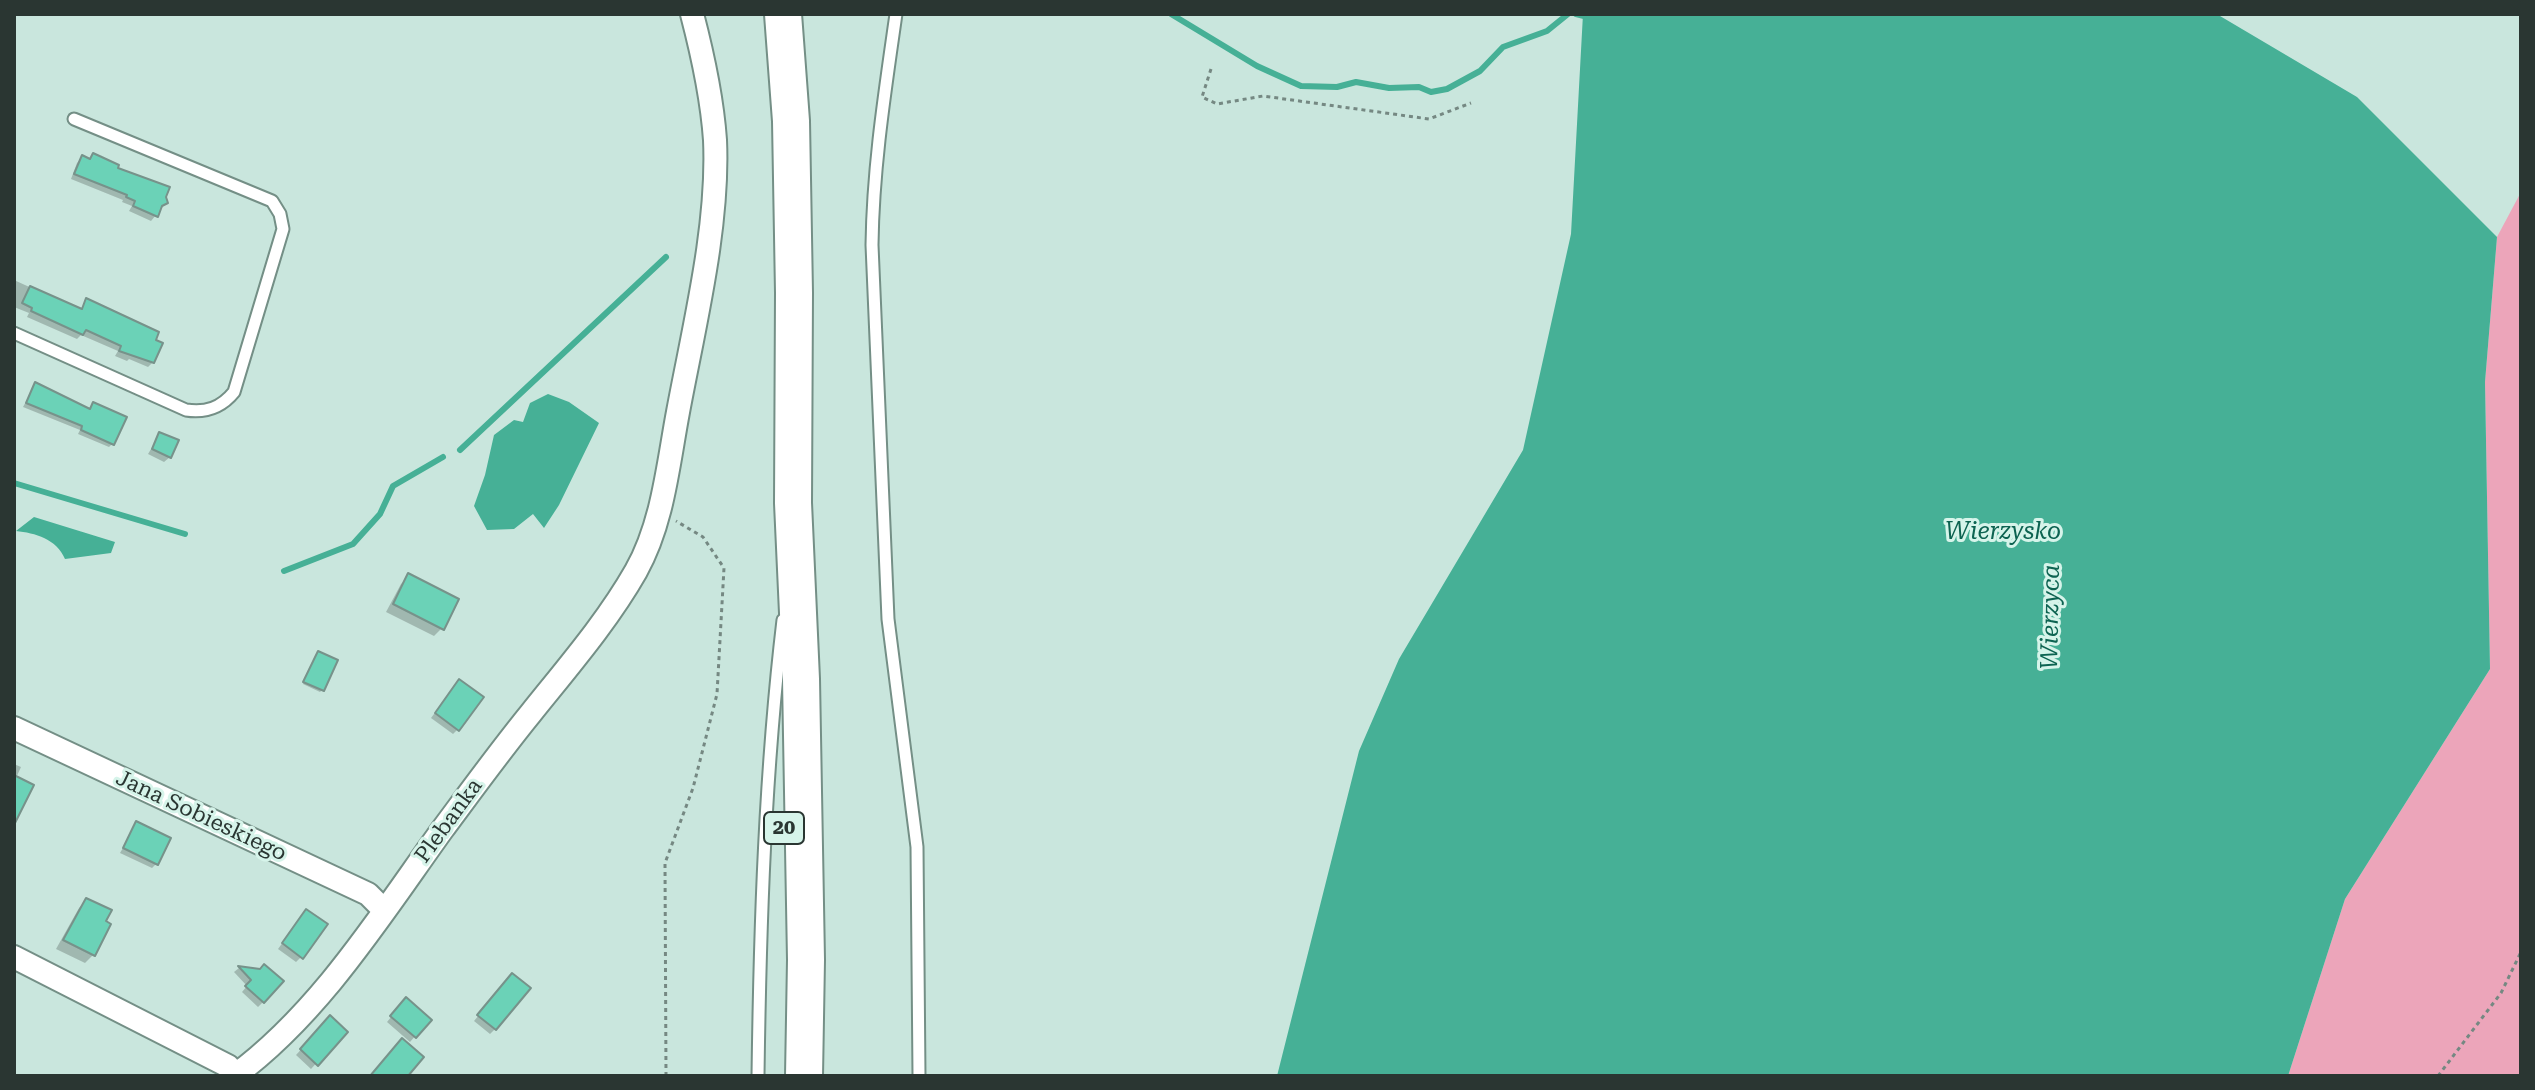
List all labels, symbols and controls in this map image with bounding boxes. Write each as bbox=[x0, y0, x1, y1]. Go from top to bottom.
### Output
water label: Wierzysko bbox=[1945, 518, 2061, 546]
water label: Wierzyca bbox=[2036, 564, 2066, 670]
street label: Jana Sobieskiego bbox=[112, 765, 290, 867]
street label: Plebanka bbox=[410, 774, 488, 868]
road number: 20 bbox=[764, 812, 804, 844]

